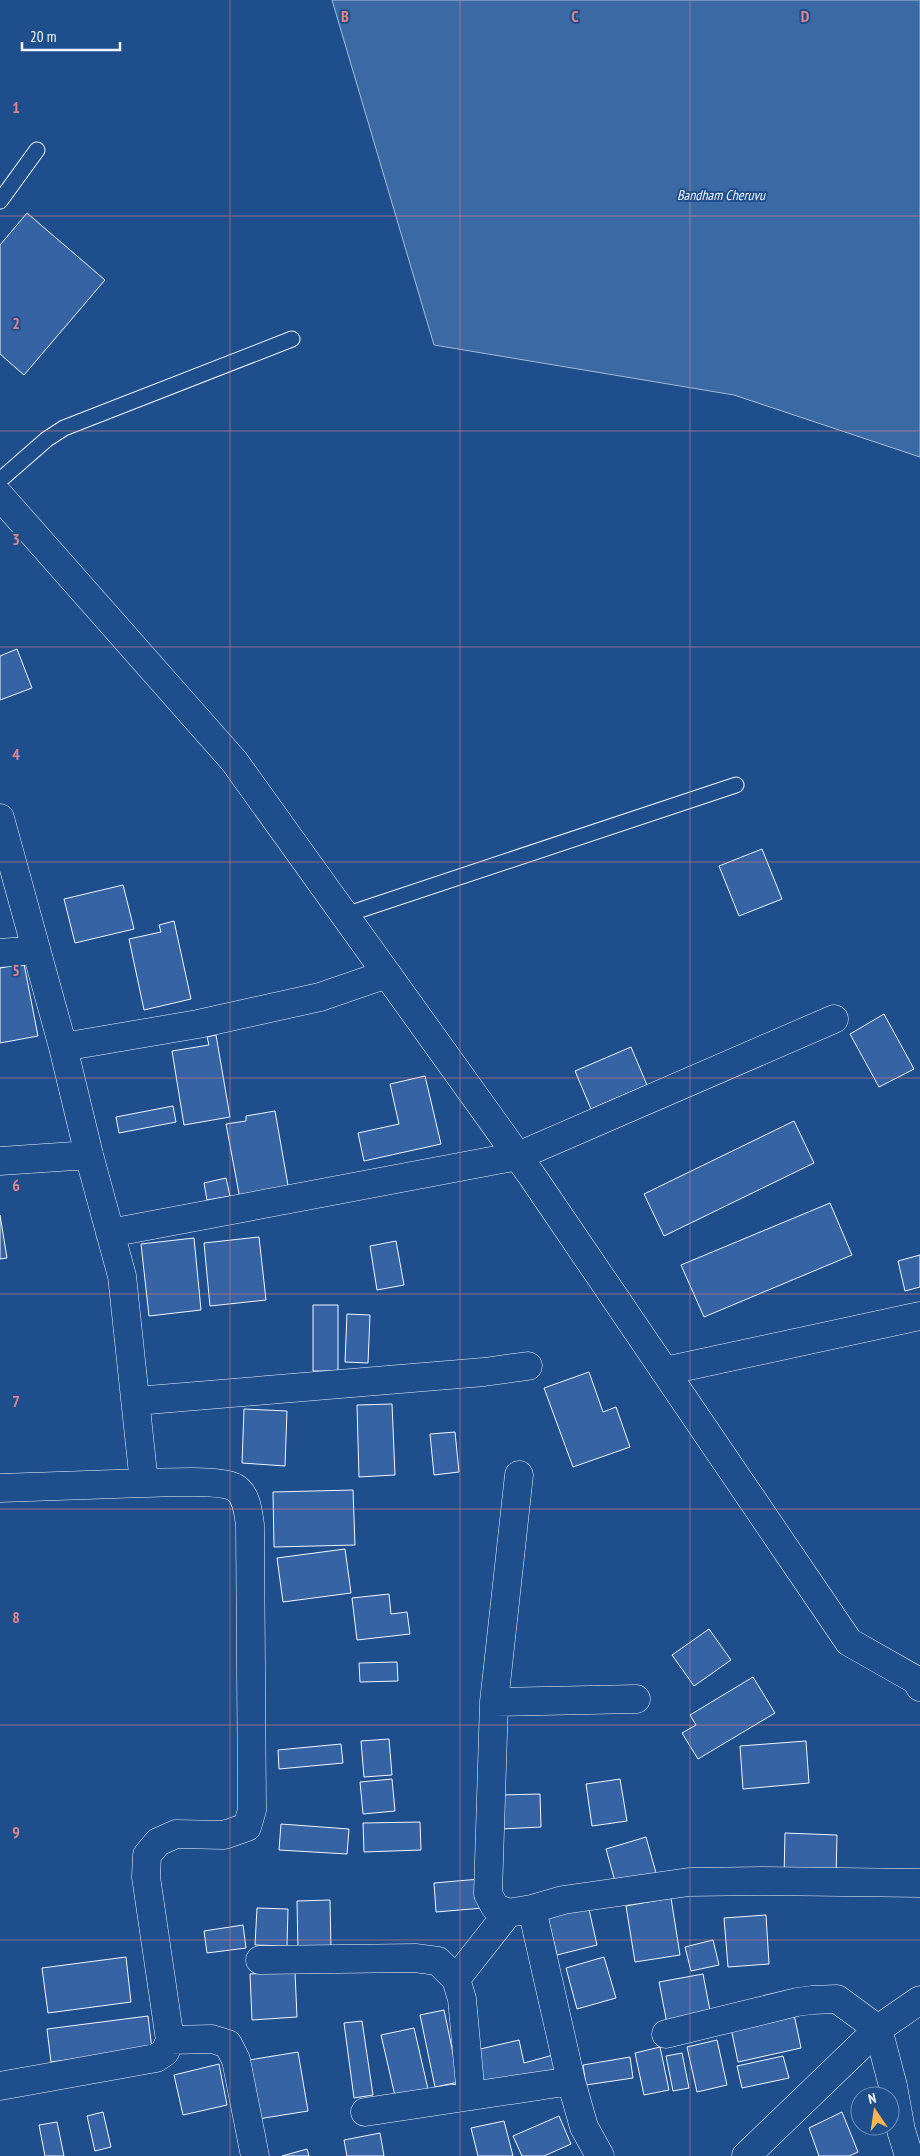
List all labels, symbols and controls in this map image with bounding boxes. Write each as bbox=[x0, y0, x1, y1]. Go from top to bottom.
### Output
text: B bbox=[341, 6, 349, 26]
text: C bbox=[571, 6, 579, 26]
text: D bbox=[801, 6, 810, 26]
scale bar bbox=[22, 20, 120, 52]
text: 20 m bbox=[30, 27, 56, 46]
text: 1 bbox=[12, 97, 20, 117]
water label: Bandham Cheruvu bbox=[677, 186, 766, 204]
text: 2 bbox=[12, 313, 20, 333]
text: 3 bbox=[12, 529, 20, 549]
text: 4 bbox=[12, 744, 20, 764]
text: 5 bbox=[12, 960, 20, 980]
text: 6 bbox=[12, 1175, 20, 1195]
text: 7 bbox=[12, 1391, 20, 1411]
text: 8 bbox=[12, 1607, 20, 1627]
text: 9 bbox=[12, 1822, 20, 1842]
north arrow bbox=[850, 2086, 900, 2136]
text: N bbox=[866, 2089, 878, 2108]

